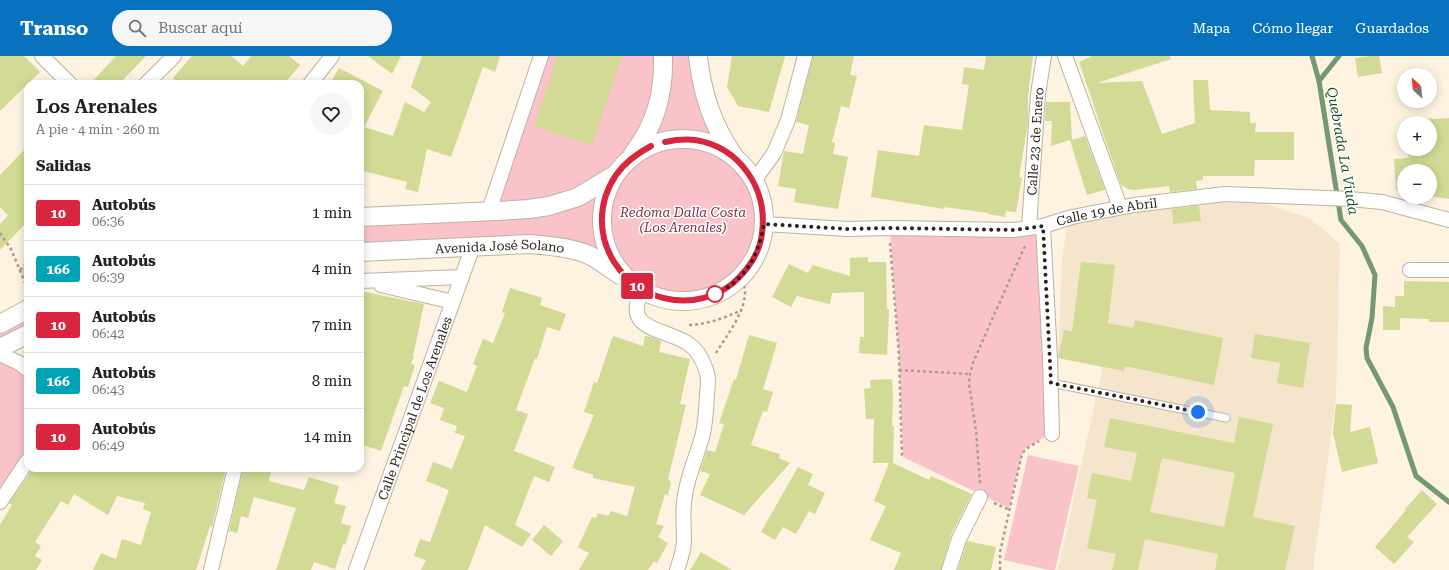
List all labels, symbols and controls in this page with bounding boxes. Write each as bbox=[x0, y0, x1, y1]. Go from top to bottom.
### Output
search box bbox=[112, 10, 392, 46]
text: Transo bbox=[20, 17, 88, 40]
icon: search bbox=[126, 17, 148, 39]
text: Buscar aquí bbox=[158, 19, 243, 37]
text: Mapa bbox=[1193, 20, 1230, 36]
text: Cómo llegar bbox=[1252, 20, 1333, 36]
text: Guardados bbox=[1355, 20, 1429, 36]
north arrow bbox=[1397, 68, 1437, 108]
map controls bbox=[1397, 68, 1437, 204]
street label: Calle 23 de Enero bbox=[1024, 86, 1047, 196]
water label: Quebrada La Viuda bbox=[1324, 86, 1362, 216]
button: heart bbox=[310, 93, 352, 135]
text: Los Arenales bbox=[36, 95, 157, 118]
button: + bbox=[1397, 116, 1437, 156]
text: A pie · 4 min · 260 m bbox=[36, 122, 160, 137]
text: Salidas bbox=[36, 157, 91, 175]
button: − bbox=[1397, 164, 1437, 204]
street label: Calle 19 de Abril bbox=[1054, 195, 1158, 229]
text: Autobús bbox=[92, 196, 156, 214]
text: 1 min bbox=[312, 204, 352, 222]
text: 10 bbox=[50, 205, 66, 221]
park label: Redoma Dalla Costa (Los Arenales) bbox=[619, 205, 746, 235]
text: 06:36 bbox=[92, 214, 124, 229]
street label: Avenida José Solano bbox=[435, 237, 566, 256]
text: Autobús bbox=[92, 252, 156, 270]
text: 4 min bbox=[312, 260, 352, 278]
text: 166 bbox=[46, 261, 70, 277]
text: 06:39 bbox=[92, 270, 124, 285]
line badge: 10 bbox=[619, 273, 655, 299]
text: 10 bbox=[629, 278, 645, 294]
unlabelled marker bbox=[706, 285, 724, 303]
text: Autobús bbox=[92, 308, 156, 326]
street label: Calle Principal de Los Arenales bbox=[375, 315, 455, 502]
text: 7 min bbox=[312, 316, 352, 334]
text: 10 bbox=[50, 317, 66, 333]
text: 06:42 bbox=[92, 326, 124, 341]
text: Autobús bbox=[92, 364, 156, 382]
text: 8 min bbox=[312, 372, 352, 390]
text: 166 bbox=[46, 373, 70, 389]
text: 06:43 bbox=[92, 382, 124, 397]
your location bbox=[1188, 402, 1208, 422]
text: Autobús bbox=[92, 420, 156, 438]
text: 14 min bbox=[303, 428, 352, 446]
text: 10 bbox=[50, 429, 66, 445]
text: 06:49 bbox=[92, 438, 124, 453]

